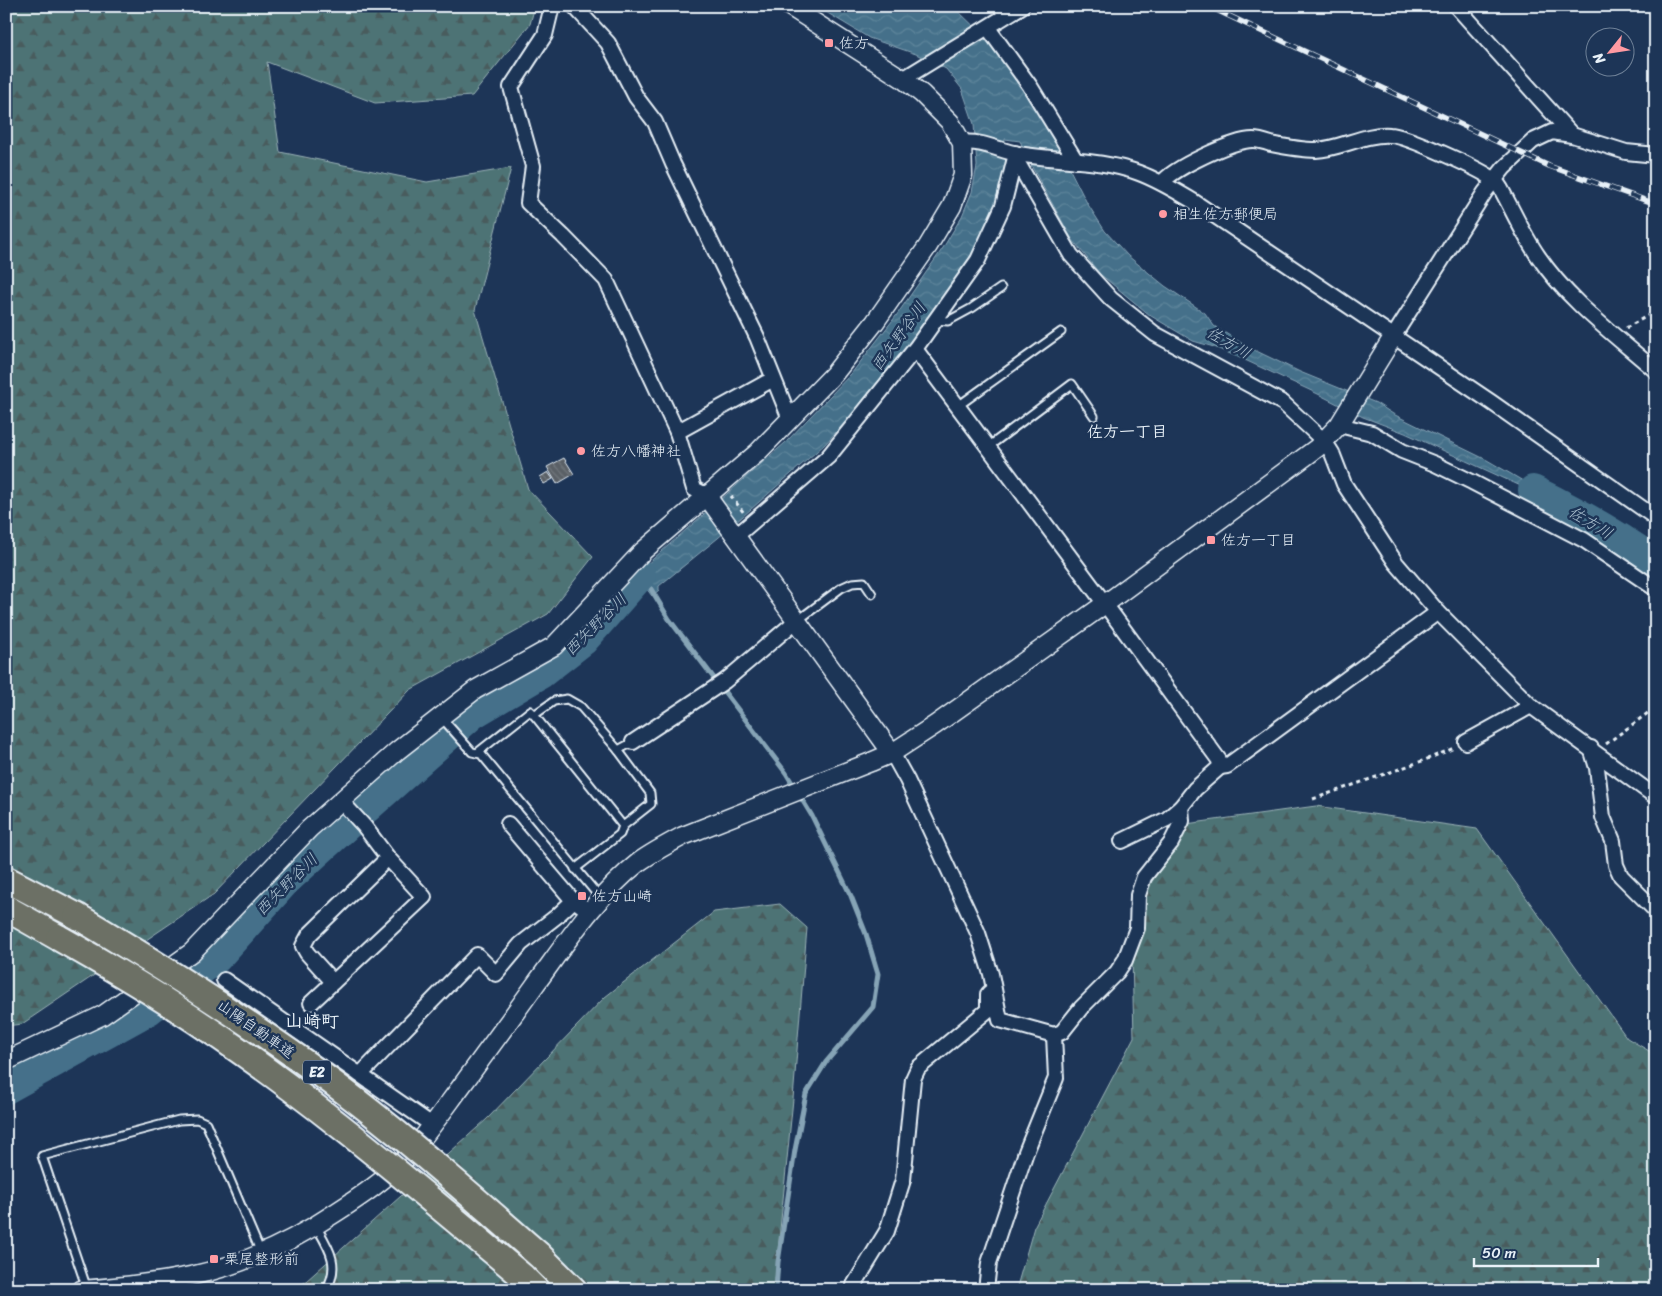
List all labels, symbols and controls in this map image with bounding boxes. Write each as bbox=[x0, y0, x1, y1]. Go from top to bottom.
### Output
north arrow bbox=[1584, 28, 1634, 78]
place label: 佐方 bbox=[839, 30, 869, 56]
marker: 佐方 bbox=[823, 37, 835, 49]
text: N bbox=[1586, 48, 1613, 70]
place label: 相生佐方郵便局 bbox=[1173, 201, 1278, 227]
marker: 相生佐方郵便局 bbox=[1157, 208, 1169, 220]
water label: 西矢野谷川 bbox=[863, 295, 934, 377]
water label: 佐方川 bbox=[1201, 318, 1257, 367]
district label: 佐方一丁目 bbox=[1087, 417, 1167, 446]
place label: 佐方八幡神社 bbox=[591, 438, 681, 464]
marker: 佐方八幡神社 bbox=[575, 445, 587, 457]
water label: 佐方川 bbox=[1563, 498, 1619, 547]
place label: 佐方一丁目 bbox=[1221, 527, 1296, 553]
marker: 佐方一丁目 bbox=[1205, 534, 1217, 546]
water label: 西矢野谷川 bbox=[557, 586, 634, 663]
water label: 西矢野谷川 bbox=[248, 846, 325, 923]
place label: 佐方山崎 bbox=[592, 883, 652, 909]
marker: 佐方山崎 bbox=[576, 890, 588, 902]
street label: 山陽自動車道 bbox=[212, 993, 300, 1065]
district label: 山崎町 bbox=[285, 1005, 339, 1037]
road number: E2 bbox=[303, 1060, 331, 1084]
scale bar bbox=[1474, 1236, 1598, 1268]
text: 50 m bbox=[1482, 1240, 1517, 1266]
place label: 栗尾整形前 bbox=[224, 1246, 299, 1272]
marker: 栗尾整形前 bbox=[208, 1253, 220, 1265]

